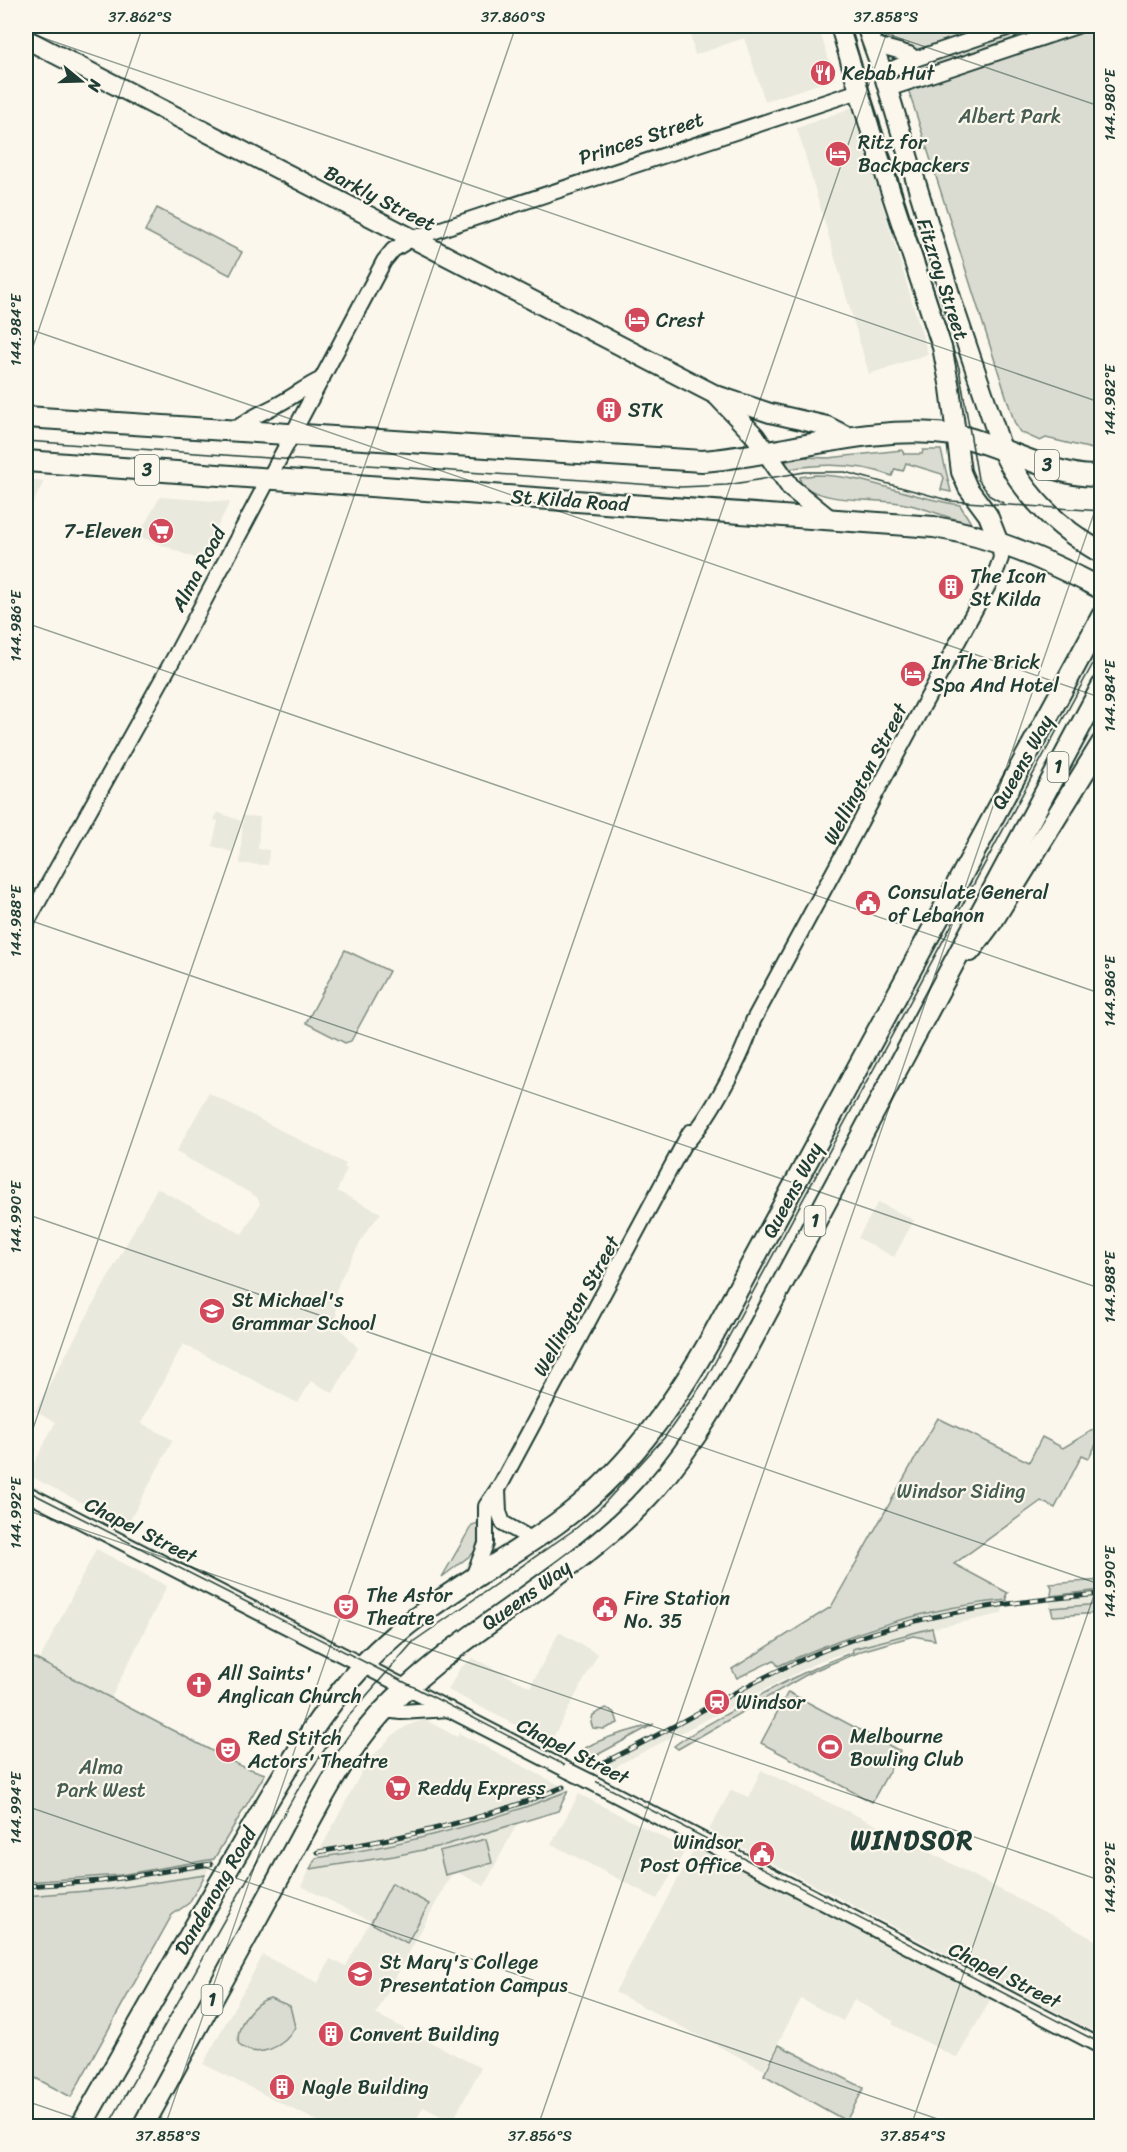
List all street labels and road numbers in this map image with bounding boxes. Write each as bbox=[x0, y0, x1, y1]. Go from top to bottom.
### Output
street label: Princes Street bbox=[574, 102, 708, 175]
street label: Barkly Street bbox=[318, 155, 442, 242]
street label: Fitzroy Street bbox=[906, 213, 979, 345]
road number: 3 bbox=[1035, 450, 1059, 480]
road number: 3 bbox=[135, 455, 159, 485]
street label: St Kilda Road bbox=[510, 479, 632, 522]
street label: Alma Road bbox=[161, 519, 236, 619]
street label: Wellington Street bbox=[813, 696, 918, 851]
street label: Queens Way bbox=[982, 707, 1063, 816]
road number: 1 bbox=[1048, 752, 1068, 782]
street label: Queens Way bbox=[752, 1135, 833, 1245]
road number: 1 bbox=[804, 1206, 826, 1236]
street label: Wellington Street bbox=[523, 1229, 630, 1383]
street label: Chapel Street bbox=[78, 1487, 204, 1574]
street label: Queens Way bbox=[474, 1550, 579, 1640]
street label: Chapel Street bbox=[510, 1708, 636, 1795]
street label: Dandenong Road bbox=[164, 1819, 267, 1962]
street label: Chapel Street bbox=[942, 1932, 1068, 2019]
road number: 1 bbox=[202, 1985, 222, 2015]

